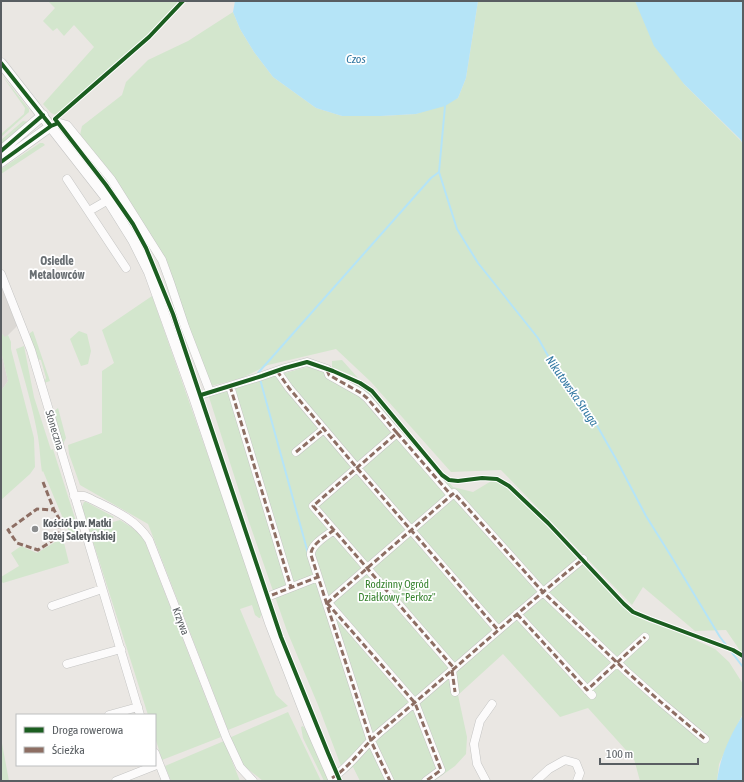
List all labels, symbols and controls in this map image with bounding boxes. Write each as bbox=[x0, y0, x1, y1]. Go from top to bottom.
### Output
water label: Czos bbox=[346, 52, 366, 66]
district label: Osiedle Metalowców bbox=[29, 254, 85, 282]
water label: Nikutowska Struga bbox=[543, 353, 602, 429]
street label: Słoneczna bbox=[43, 408, 67, 452]
place label: Kościół pw. Matki Bożej Saletyńskiej bbox=[43, 517, 116, 542]
marker: Kościół pw. Matki Bożej Saletyńskiej bbox=[30, 524, 40, 534]
park label: Rodzinny Ogród Działkowy "Perkoz" bbox=[358, 578, 436, 603]
street label: Krzywa bbox=[170, 605, 192, 637]
legend bbox=[16, 714, 156, 766]
text: Droga rowerowa bbox=[52, 723, 123, 737]
scale bar bbox=[600, 740, 698, 766]
text: Ścieżka bbox=[52, 743, 85, 757]
text: 100 m bbox=[606, 747, 633, 761]

